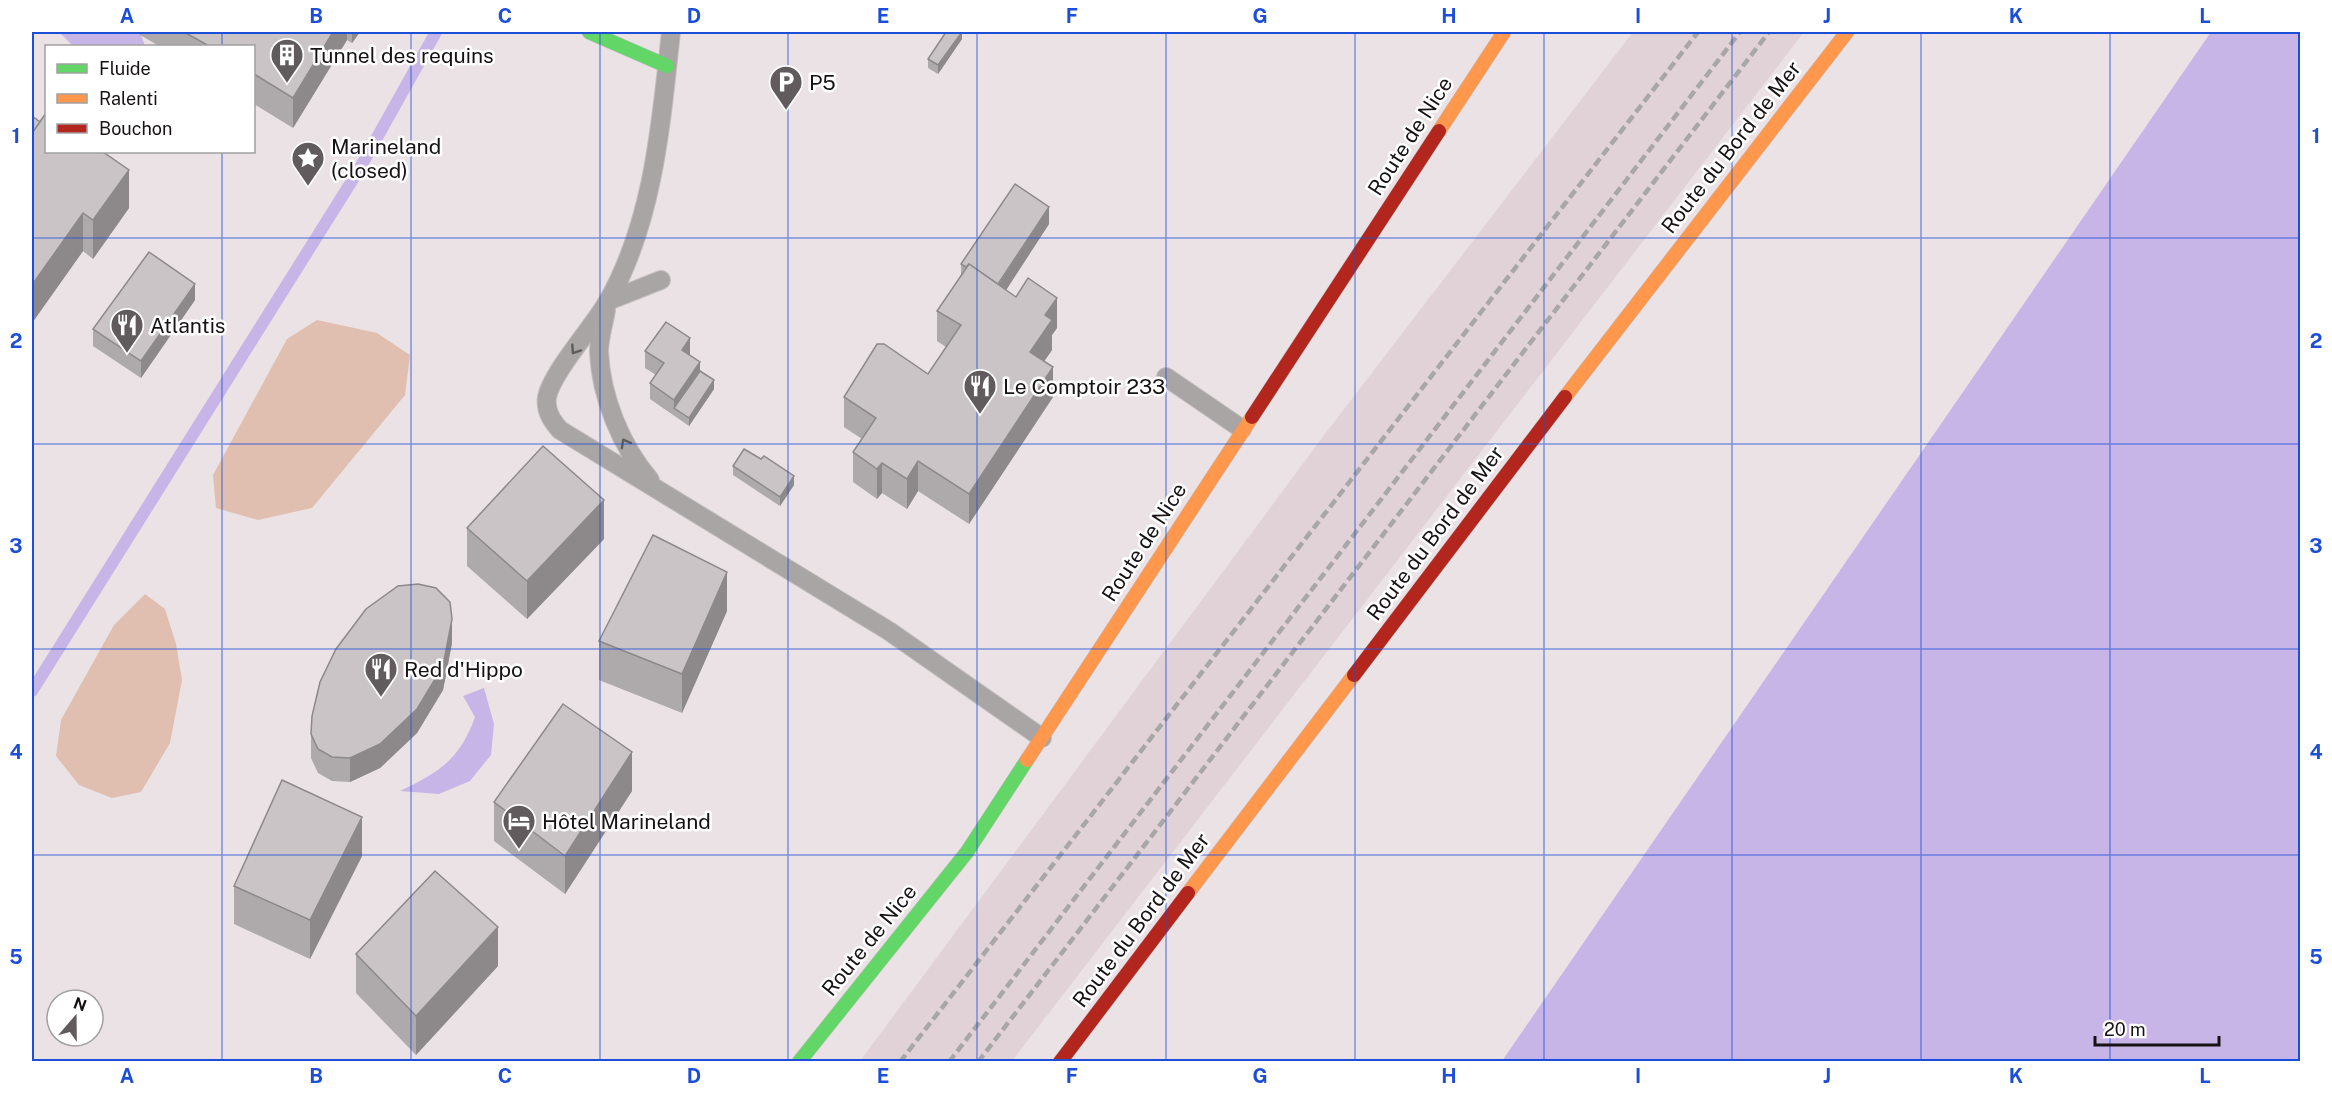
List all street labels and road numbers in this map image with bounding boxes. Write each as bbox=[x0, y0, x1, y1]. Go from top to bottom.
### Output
street label: Route du Bord de Mer bbox=[1656, 56, 1806, 238]
street label: Route de Nice bbox=[1362, 72, 1458, 200]
street label: Route du Bord de Mer bbox=[1361, 441, 1509, 625]
street label: Route de Nice bbox=[1096, 478, 1192, 606]
street label: Route du Bord de Mer bbox=[1067, 828, 1215, 1012]
street label: Route de Nice bbox=[816, 879, 922, 1001]

